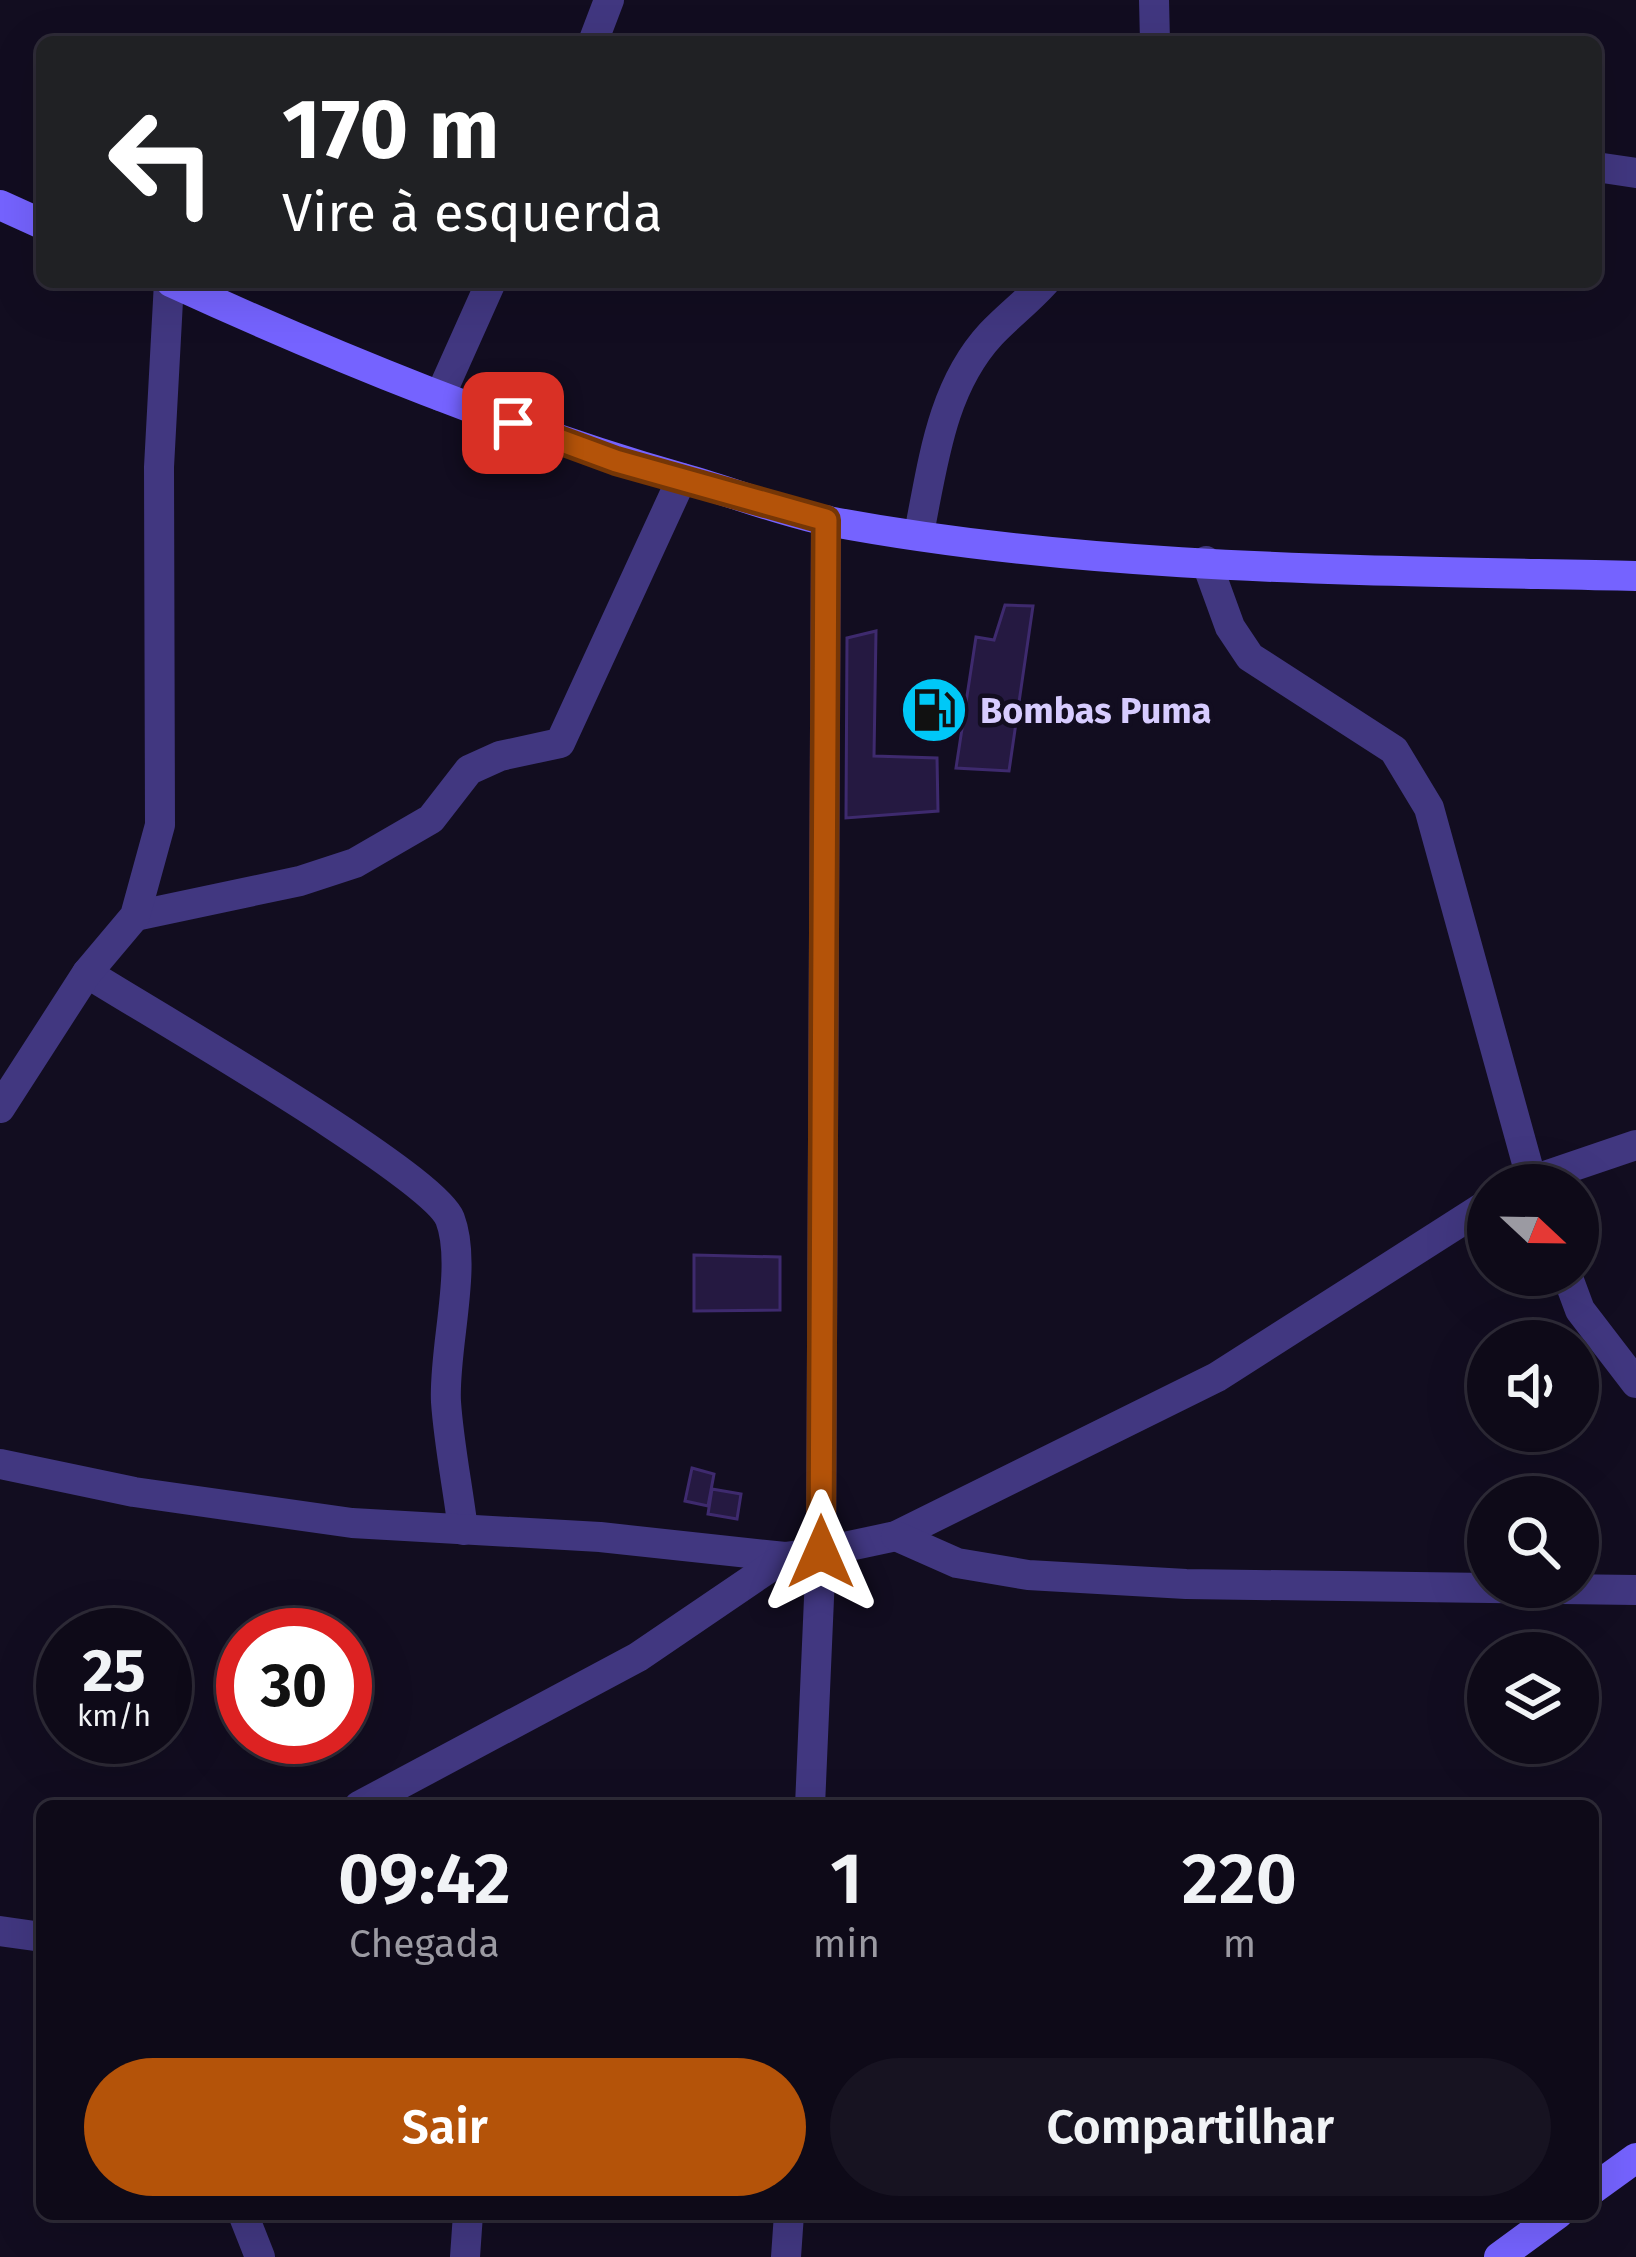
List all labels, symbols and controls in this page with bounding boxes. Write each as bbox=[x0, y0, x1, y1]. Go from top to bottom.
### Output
text: 170 m bbox=[282, 79, 499, 180]
icon: left bbox=[84, 84, 240, 240]
text: Vire à esquerda bbox=[282, 181, 663, 245]
pin bbox=[462, 372, 564, 474]
icon: arrive bbox=[480, 390, 546, 456]
fuel station icon: Bombas Puma bbox=[899, 675, 969, 745]
place label: Bombas Puma bbox=[980, 689, 1211, 733]
north arrow bbox=[1467, 1164, 1599, 1296]
map controls bbox=[1467, 1164, 1599, 1764]
button: sound bbox=[1467, 1320, 1599, 1452]
button: search bbox=[1467, 1476, 1599, 1608]
position arrow bbox=[758, 1489, 884, 1615]
speed limit sign: 30 bbox=[216, 1608, 372, 1764]
button: layers bbox=[1467, 1632, 1599, 1764]
text: 25 bbox=[82, 1635, 146, 1707]
text: km/h bbox=[77, 1698, 151, 1734]
text: 09:42 bbox=[338, 1836, 511, 1922]
text: 1 bbox=[830, 1836, 863, 1922]
text: 220 bbox=[1182, 1836, 1297, 1922]
text: Chegada bbox=[349, 1921, 500, 1967]
text: min bbox=[813, 1921, 880, 1967]
text: m bbox=[1223, 1921, 1256, 1967]
button: Sair bbox=[84, 2058, 806, 2196]
button: Compartilhar bbox=[830, 2058, 1551, 2196]

